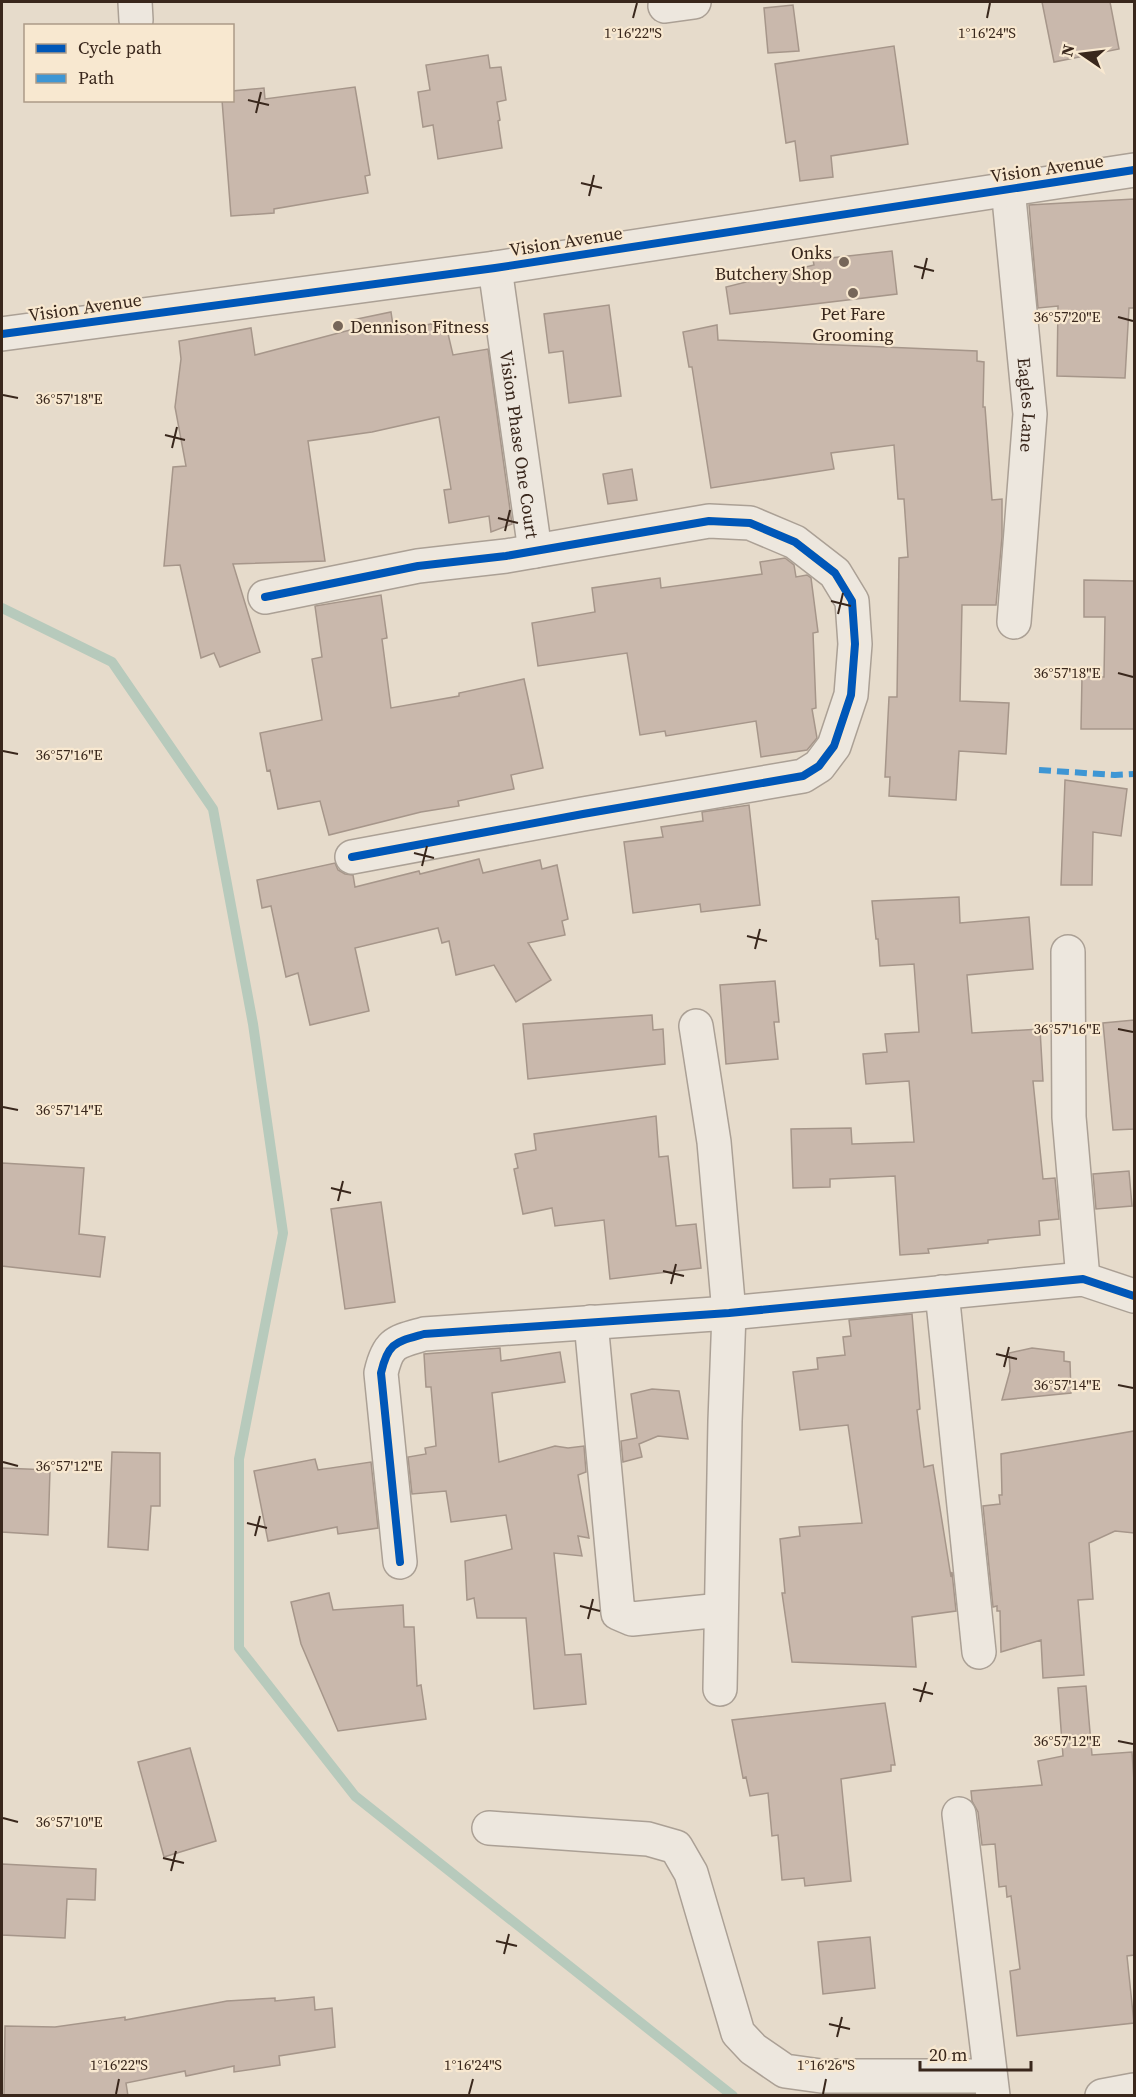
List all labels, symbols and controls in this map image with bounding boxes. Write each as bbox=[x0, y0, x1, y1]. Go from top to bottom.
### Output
text: 1°16'22"S bbox=[604, 22, 662, 43]
text: 1°16'24"S bbox=[958, 22, 1016, 43]
legend bbox=[24, 24, 234, 102]
north arrow bbox=[1052, 24, 1112, 84]
text: Cycle path bbox=[78, 35, 162, 60]
text: N bbox=[1055, 42, 1080, 59]
text: Path bbox=[78, 65, 115, 90]
street label: Vision Avenue bbox=[989, 148, 1105, 188]
street label: Vision Avenue bbox=[508, 220, 624, 262]
place label: Onks Butchery Shop bbox=[715, 240, 832, 286]
marker: Onks Butchery Shop bbox=[837, 255, 851, 269]
marker: Pet Fare Grooming bbox=[846, 286, 860, 300]
street label: Vision Avenue bbox=[27, 287, 143, 327]
place label: Pet Fare Grooming bbox=[812, 301, 894, 347]
text: 36°57'20"E bbox=[1033, 306, 1101, 327]
place label: Dennison Fitness bbox=[350, 314, 489, 339]
marker: Dennison Fitness bbox=[331, 319, 345, 333]
street label: Vision Phase One Court bbox=[494, 349, 546, 540]
street label: Eagles Lane bbox=[1012, 356, 1043, 454]
text: 36°57'18"E bbox=[35, 388, 103, 409]
text: 36°57'18"E bbox=[1033, 662, 1101, 683]
text: 36°57'16"E bbox=[35, 744, 103, 765]
text: 36°57'16"E bbox=[1033, 1018, 1101, 1039]
text: 36°57'14"E bbox=[35, 1099, 103, 1120]
text: 36°57'14"E bbox=[1033, 1374, 1101, 1395]
text: 36°57'12"E bbox=[35, 1455, 103, 1476]
text: 36°57'12"E bbox=[1033, 1730, 1101, 1751]
text: 36°57'10"E bbox=[35, 1811, 103, 1832]
scale bar bbox=[920, 2034, 1031, 2072]
text: 20 m bbox=[929, 2042, 967, 2067]
text: 1°16'22"S bbox=[90, 2054, 148, 2075]
text: 1°16'24"S bbox=[444, 2054, 502, 2075]
text: 1°16'26"S bbox=[797, 2054, 855, 2075]

